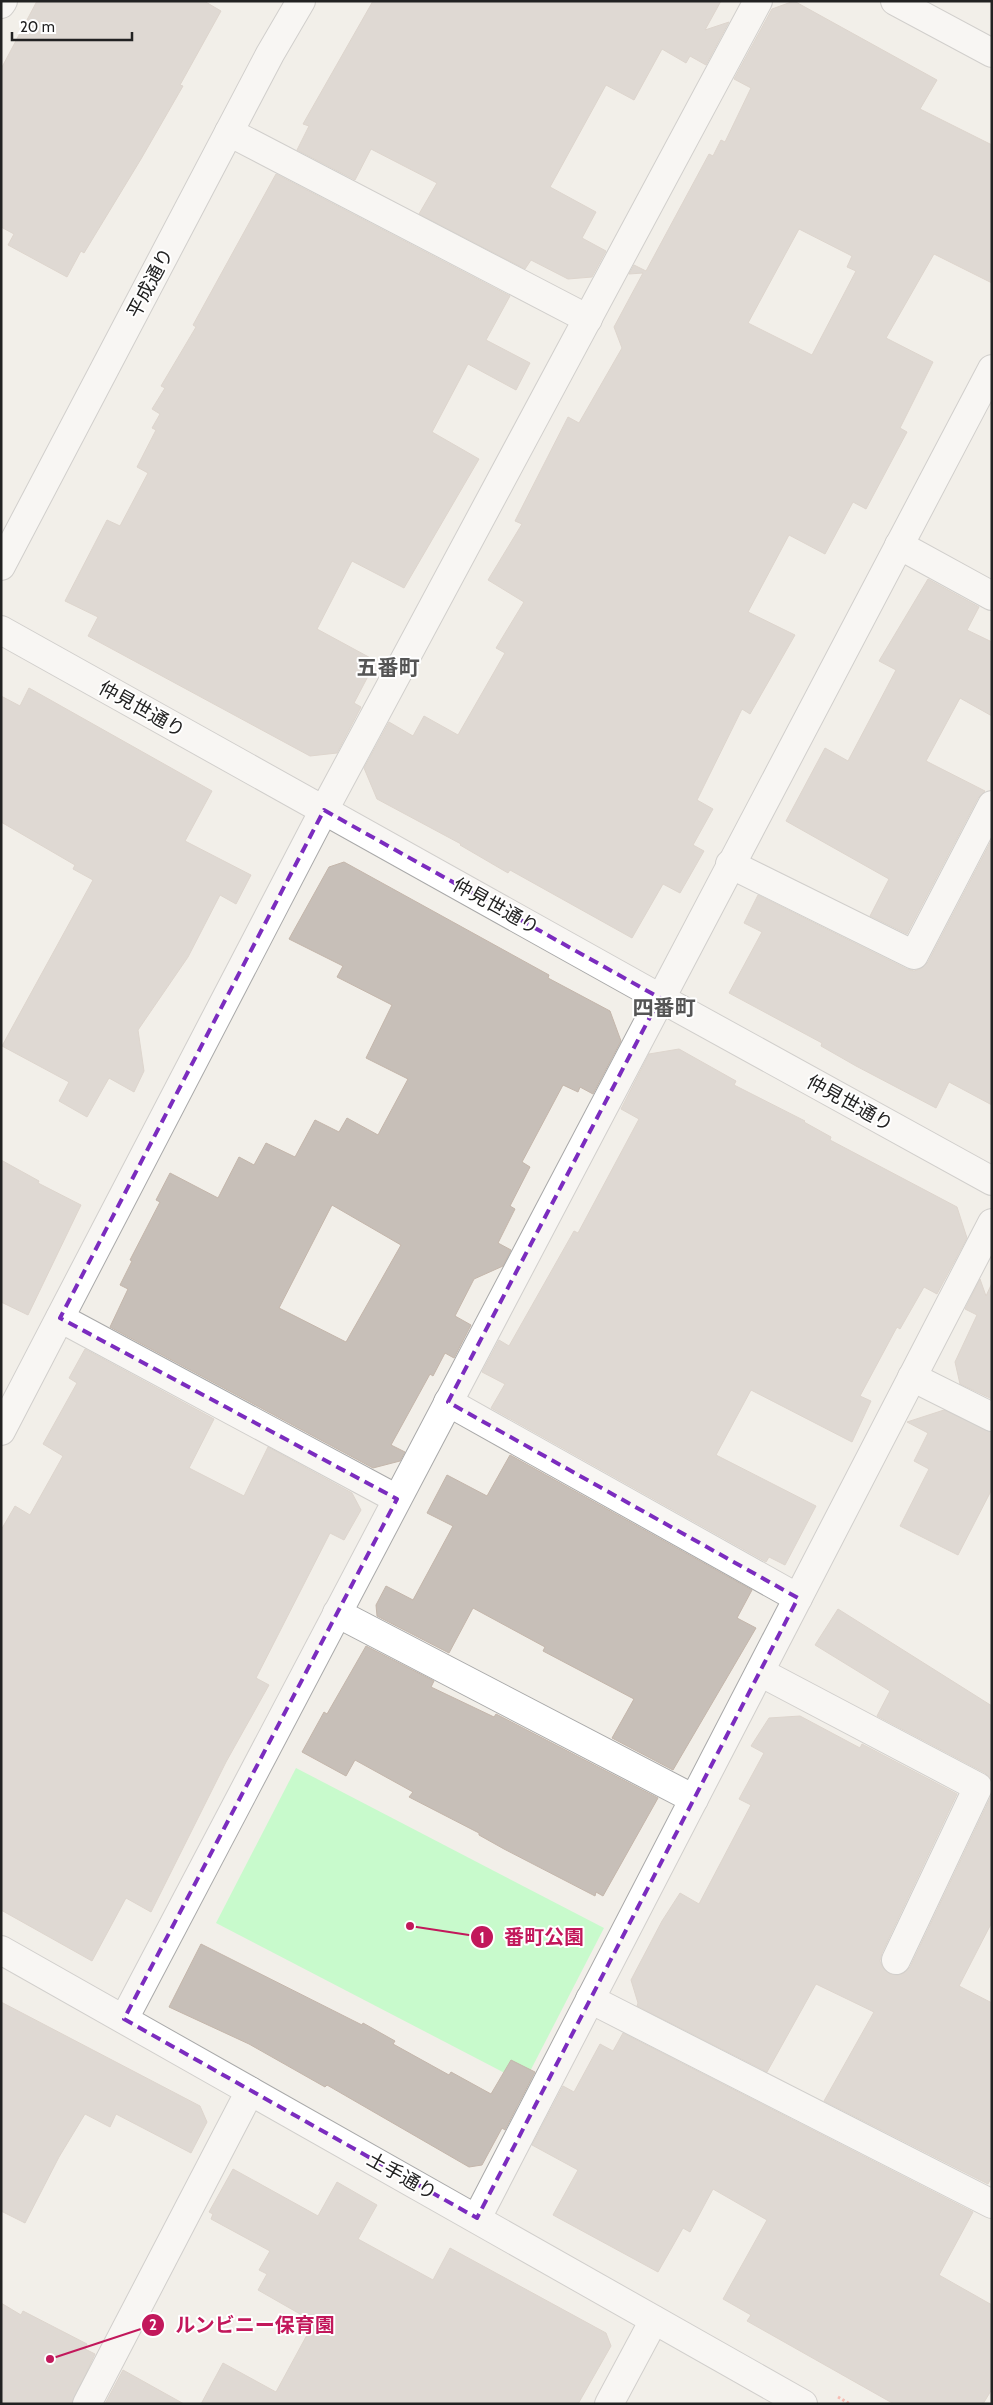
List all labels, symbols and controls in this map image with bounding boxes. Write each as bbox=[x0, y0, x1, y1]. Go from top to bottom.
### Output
scale bar bbox=[12, 10, 132, 42]
text: 20 m bbox=[20, 18, 55, 36]
street label: 平成通り bbox=[122, 244, 178, 322]
district label: 五番町 bbox=[357, 655, 420, 680]
street label: 仲見世通り bbox=[95, 676, 189, 742]
street label: 仲見世通り bbox=[449, 873, 543, 939]
district label: 四番町 bbox=[633, 995, 696, 1020]
street label: 仲見世通り bbox=[803, 1070, 897, 1136]
callout: 番町公園 bbox=[469, 1920, 594, 1955]
text: 番町公園 bbox=[504, 1925, 584, 1949]
text: 1 bbox=[479, 1929, 485, 1947]
street label: 土手通り bbox=[363, 2148, 441, 2204]
callout: ルンビニー保育園 bbox=[140, 2308, 345, 2343]
text: ルンビニー保育園 bbox=[175, 2313, 335, 2337]
text: 2 bbox=[149, 2316, 157, 2334]

